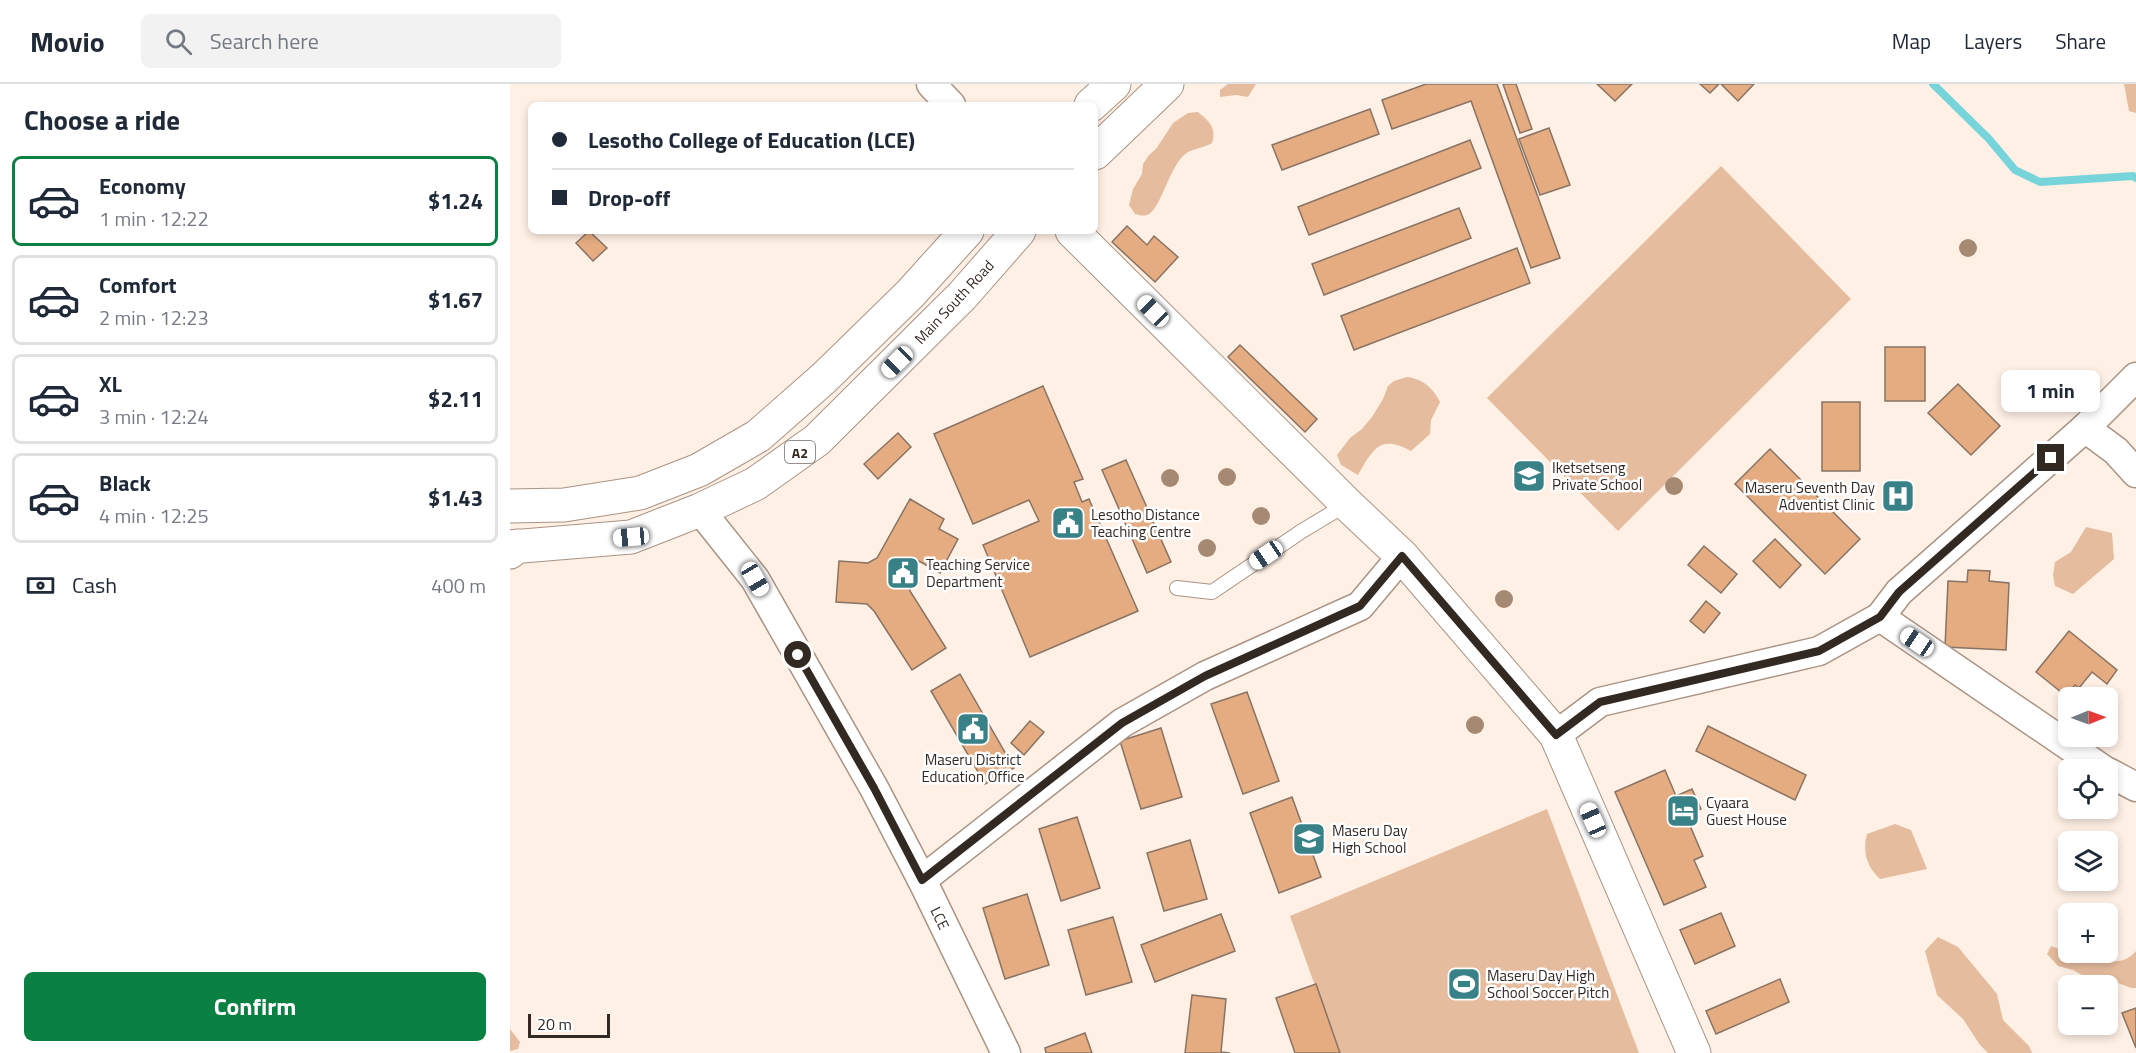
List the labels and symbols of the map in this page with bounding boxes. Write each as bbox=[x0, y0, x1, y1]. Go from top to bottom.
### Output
street label: Main South Road bbox=[909, 255, 999, 349]
car bbox=[1134, 292, 1172, 330]
car bbox=[878, 343, 916, 381]
callout: 1 min bbox=[2002, 371, 2100, 413]
road number: A2 bbox=[785, 441, 815, 463]
route end bbox=[2037, 444, 2064, 471]
place label: Iketsetseng Private School bbox=[1552, 456, 1642, 496]
school or university icon: Iketsetseng Private School bbox=[1511, 458, 1547, 494]
place label: Maseru Seventh Day Adventist Clinic bbox=[1745, 476, 1875, 516]
hospital icon: Maseru Seventh Day Adventist Clinic bbox=[1880, 478, 1916, 514]
place label: Lesotho Distance Teaching Centre bbox=[1091, 503, 1200, 543]
public building icon: Lesotho Distance Teaching Centre bbox=[1050, 505, 1086, 541]
car bbox=[612, 526, 650, 548]
car bbox=[1246, 537, 1286, 573]
place label: Teaching Service Department bbox=[926, 553, 1030, 593]
public building icon: Teaching Service Department bbox=[885, 555, 921, 591]
car bbox=[738, 559, 772, 599]
car bbox=[1897, 624, 1937, 660]
route start bbox=[784, 641, 811, 668]
north arrow bbox=[2058, 687, 2118, 747]
public building icon: Maseru District Education Office bbox=[955, 711, 991, 747]
place label: Maseru District Education Office bbox=[921, 748, 1025, 788]
place label: Cyaara Guest House bbox=[1706, 791, 1787, 831]
hotel icon: Cyaara Guest House bbox=[1665, 793, 1701, 829]
car bbox=[1577, 800, 1609, 840]
place label: Maseru Day High School bbox=[1332, 819, 1407, 859]
school or university icon: Maseru Day High School bbox=[1291, 821, 1327, 857]
street label: LCE bbox=[925, 902, 955, 934]
place label: Maseru Day High School Soccer Pitch bbox=[1487, 964, 1609, 1004]
sports icon: Maseru Day High School Soccer Pitch bbox=[1446, 966, 1482, 1002]
scale bar bbox=[528, 1011, 610, 1038]

